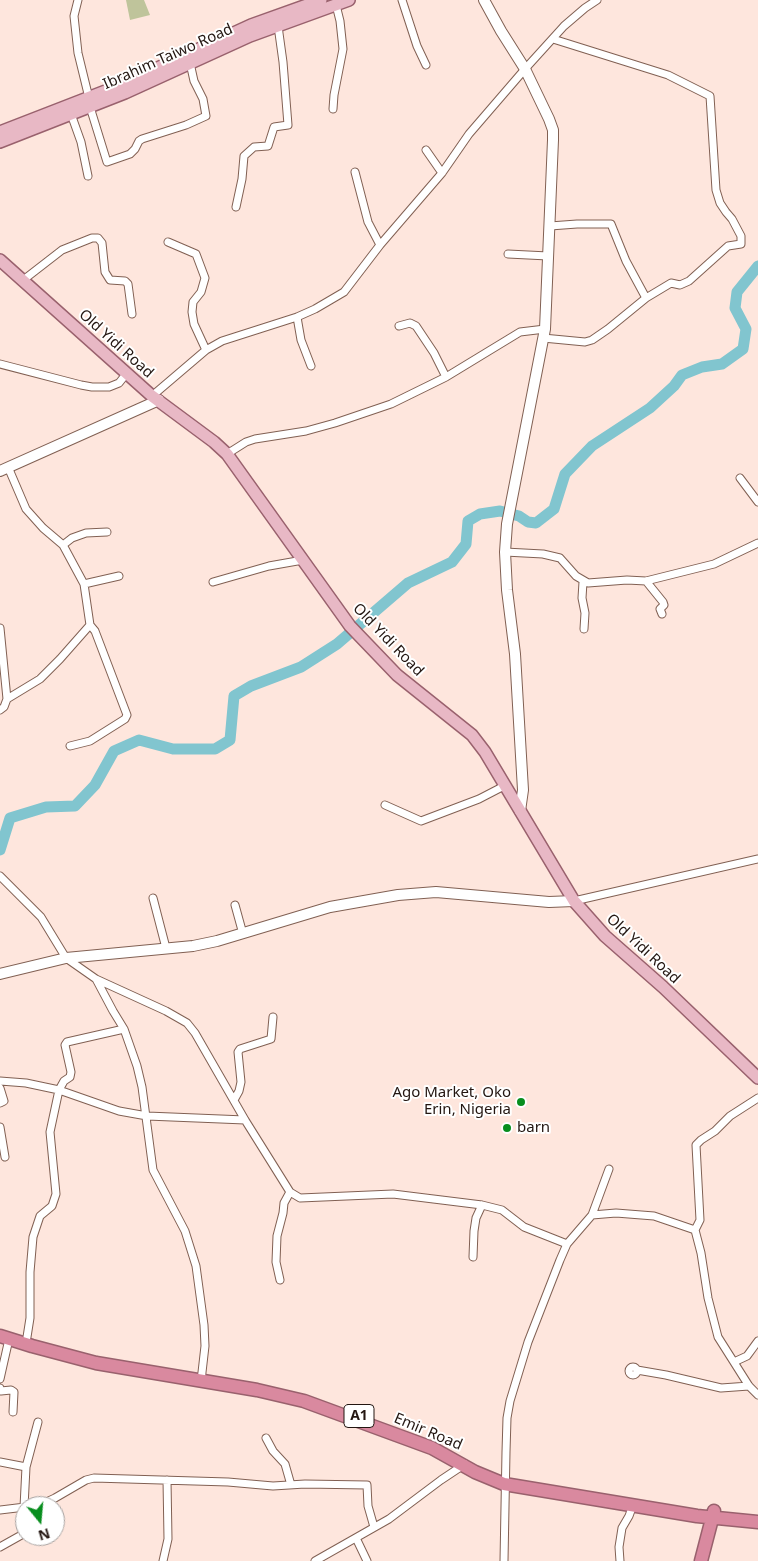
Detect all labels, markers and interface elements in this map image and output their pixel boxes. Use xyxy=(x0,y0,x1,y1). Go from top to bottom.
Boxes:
street label: Ibrahim Taiwo Road xyxy=(100,20,236,94)
street label: Old Yidi Road xyxy=(75,306,157,382)
street label: Old Yidi Road xyxy=(349,600,427,680)
street label: Old Yidi Road xyxy=(602,910,684,988)
place label: Ago Market, Oko Erin, Nigeria xyxy=(392,1084,511,1119)
marker: Ago Market, Oko Erin, Nigeria xyxy=(515,1096,527,1108)
place label: barn xyxy=(517,1119,550,1137)
marker: barn xyxy=(501,1122,513,1134)
road number: A1 xyxy=(344,1404,374,1428)
street label: Emir Road xyxy=(391,1410,465,1454)
north arrow xyxy=(15,1496,65,1546)
text: N xyxy=(36,1524,52,1546)

